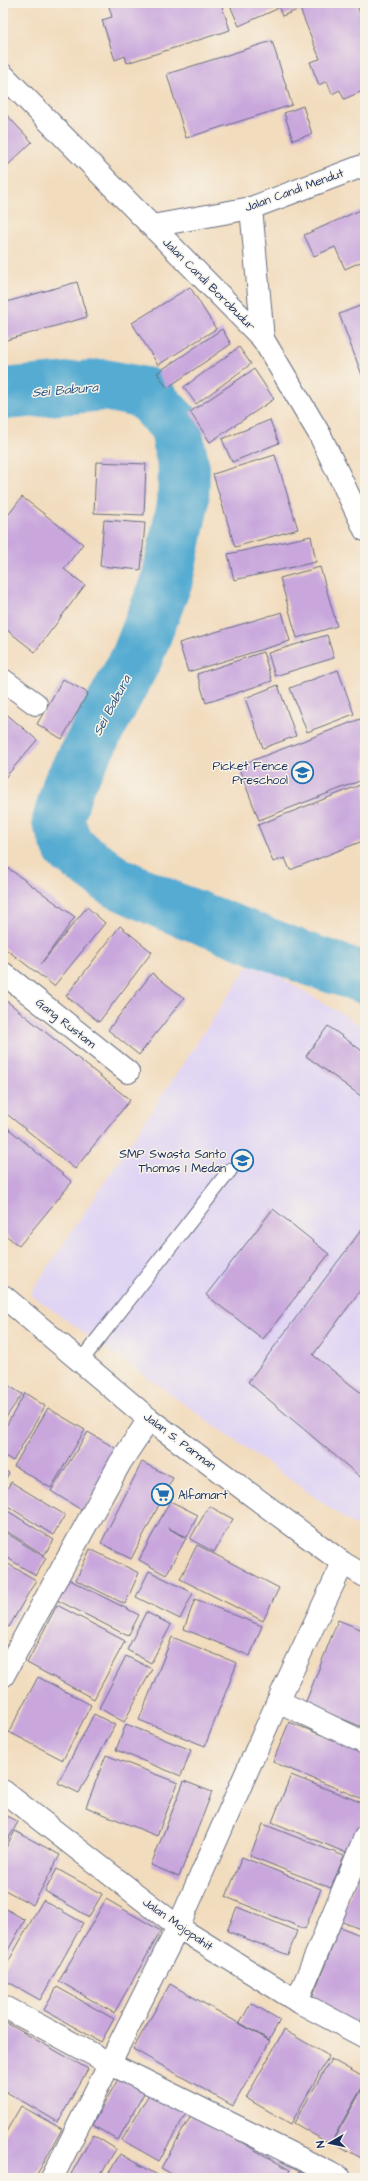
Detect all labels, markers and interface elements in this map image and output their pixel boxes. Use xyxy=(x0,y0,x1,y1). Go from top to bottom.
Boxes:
street label: Jalan Candi Mendut xyxy=(242,165,346,216)
street label: Jalan Candi Borobudur xyxy=(158,234,259,335)
water label: Sei Babura xyxy=(31,378,100,402)
water label: Sei Babura xyxy=(88,671,136,739)
place label: Picket Fence Preschool xyxy=(213,758,289,789)
school or university icon: Picket Fence Preschool xyxy=(290,760,316,786)
street label: Gang Rustam xyxy=(31,994,100,1054)
place label: SMP Swasta Santo Thomas 1 Medan xyxy=(119,1146,226,1177)
school or university icon: SMP Swasta Santo Thomas 1 Medan xyxy=(229,1148,255,1174)
street label: Jalan S. Parman xyxy=(140,1408,220,1474)
supermarket icon: Alfamart xyxy=(149,1482,175,1508)
place label: Alfamart xyxy=(178,1487,228,1504)
street label: Jalan Mojopahit xyxy=(139,1894,216,1955)
north arrow xyxy=(310,2123,350,2163)
text: N xyxy=(313,2140,329,2149)

